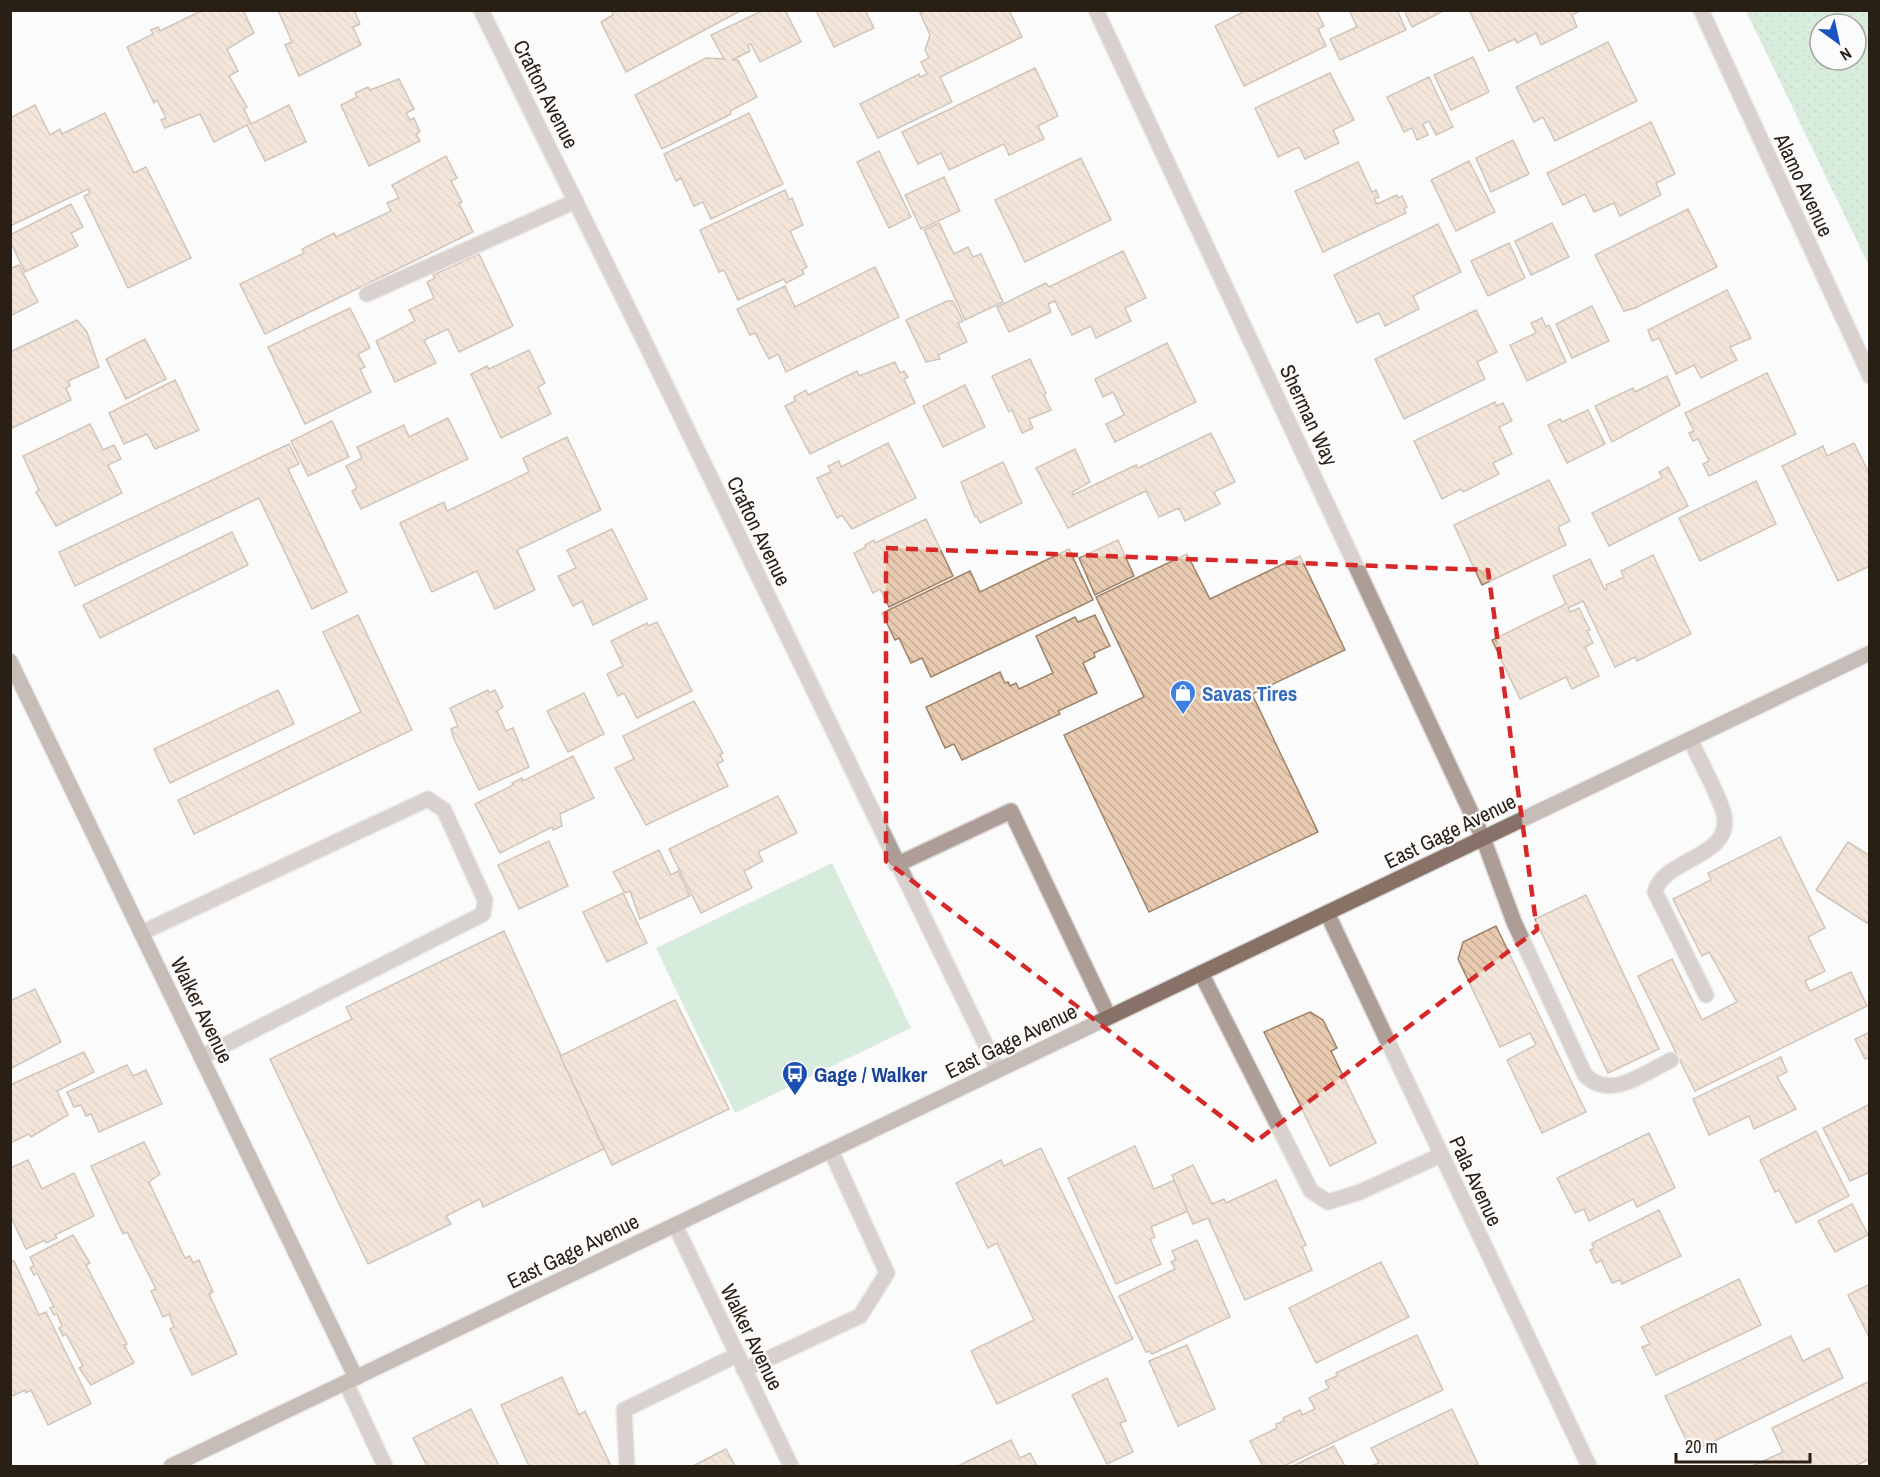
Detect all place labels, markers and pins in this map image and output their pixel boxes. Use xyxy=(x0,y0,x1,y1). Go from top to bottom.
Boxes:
shop icon: Savas Tires xyxy=(1168,678,1198,716)
place label: Savas Tires xyxy=(1202,679,1297,708)
bus stop icon: Gage / Walker xyxy=(780,1059,810,1097)
place label: Gage / Walker xyxy=(814,1060,928,1089)

